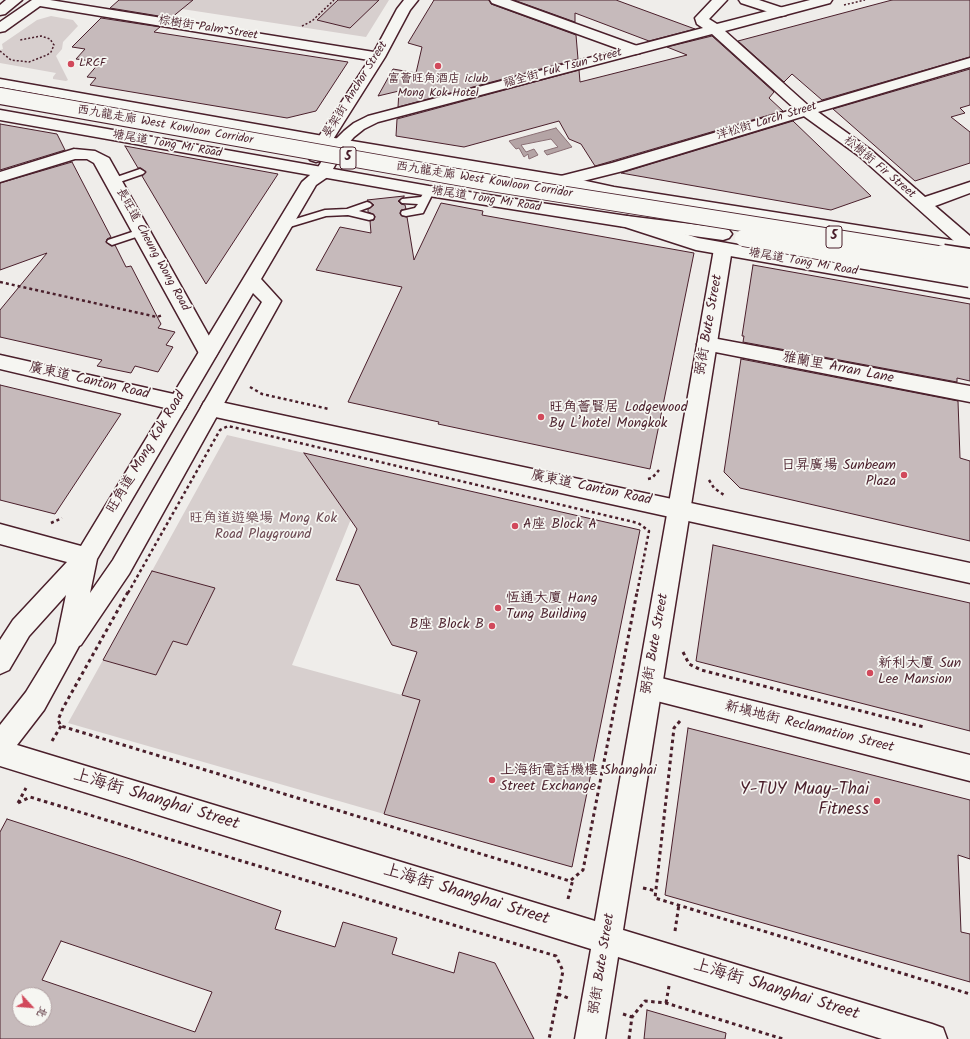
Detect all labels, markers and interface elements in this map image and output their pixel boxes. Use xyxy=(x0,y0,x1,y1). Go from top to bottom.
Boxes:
street label: 棕樹街 Palm Street xyxy=(157,14,259,44)
street label: 晏架街 Anchor Street xyxy=(321,39,391,141)
street label: 福全街 Fuk Tsun Street xyxy=(502,46,624,92)
place label: LRCF xyxy=(79,57,106,71)
marker: LRCF xyxy=(66,59,76,69)
marker: 富薈旺角酒店 iclub Mong Kok Hotel xyxy=(433,61,443,71)
place label: 富薈旺角酒店 iclub Mong Kok Hotel xyxy=(388,73,488,101)
street label: 洋松街 Larch Street xyxy=(715,100,819,144)
street label: 西九龍走廊 West Kowloon Corridor xyxy=(76,103,254,149)
street label: 塘尾道 Tong Mi Road xyxy=(111,128,223,162)
street label: 松樹街 Fir Street xyxy=(840,134,918,202)
road number: 5 xyxy=(340,147,356,169)
street label: 西九龍走廊 West Kowloon Corridor xyxy=(395,160,573,202)
street label: 塘尾道 Tong Mi Road xyxy=(430,184,542,216)
street label: 長旺道 Cheung Wong Road xyxy=(112,186,192,314)
road number: 5 xyxy=(826,226,842,248)
street label: 塘尾道 Tong Mi Road xyxy=(747,246,859,280)
street label: 弼街 Bute Street xyxy=(693,273,727,377)
street label: 雅蘭里 Arran Lane xyxy=(781,350,895,388)
street label: 廣東道 Canton Road xyxy=(27,360,151,404)
street label: 旺角道 Mong Kok Road xyxy=(104,389,190,517)
place label: 旺角薈賢居 Lodgewood By L’hotel Mongkok xyxy=(549,401,688,434)
marker: 旺角薈賢居 Lodgewood By L’hotel Mongkok xyxy=(536,412,546,422)
place label: 日昇廣場 Sunbeam Plaza xyxy=(781,459,896,492)
street label: 廣東道 Canton Road xyxy=(529,468,653,510)
marker: 日昇廣場 Sunbeam Plaza xyxy=(899,470,909,480)
park label: 旺角道遊樂場 Mong Kok Road Playground xyxy=(189,512,337,544)
place label: A座 Block A xyxy=(523,518,597,534)
marker: A座 Block A xyxy=(510,521,520,531)
place label: 恆通大廈 Hang Tung Building xyxy=(506,592,598,624)
street label: 弼街 Bute Street xyxy=(639,592,673,696)
marker: 恆通大廈 Hang Tung Building xyxy=(493,603,503,613)
place label: B座 Block B xyxy=(409,618,484,634)
marker: B座 Block B xyxy=(487,621,497,631)
place label: 新利大廈 Sun Lee Mansion xyxy=(878,657,961,690)
marker: 新利大廈 Sun Lee Mansion xyxy=(865,668,875,678)
street label: 新填地街 Reclamation Street xyxy=(723,699,895,757)
place label: 上海街電話機樓 Shanghai Street Exchange xyxy=(500,764,657,796)
street label: 上海街 Shanghai Street xyxy=(71,766,241,836)
marker: 上海街電話機樓 Shanghai Street Exchange xyxy=(487,775,497,785)
place label: Y-TUY Muay-Thai Fitness xyxy=(740,781,869,821)
marker: Y-TUY Muay-Thai Fitness xyxy=(872,796,882,806)
street label: 上海街 Shanghai Street xyxy=(381,861,551,931)
street label: 弼街 Bute Street xyxy=(587,912,619,1016)
street label: 上海街 Shanghai Street xyxy=(691,956,861,1026)
north arrow xyxy=(12,987,52,1027)
text: 北 xyxy=(31,1003,52,1021)

